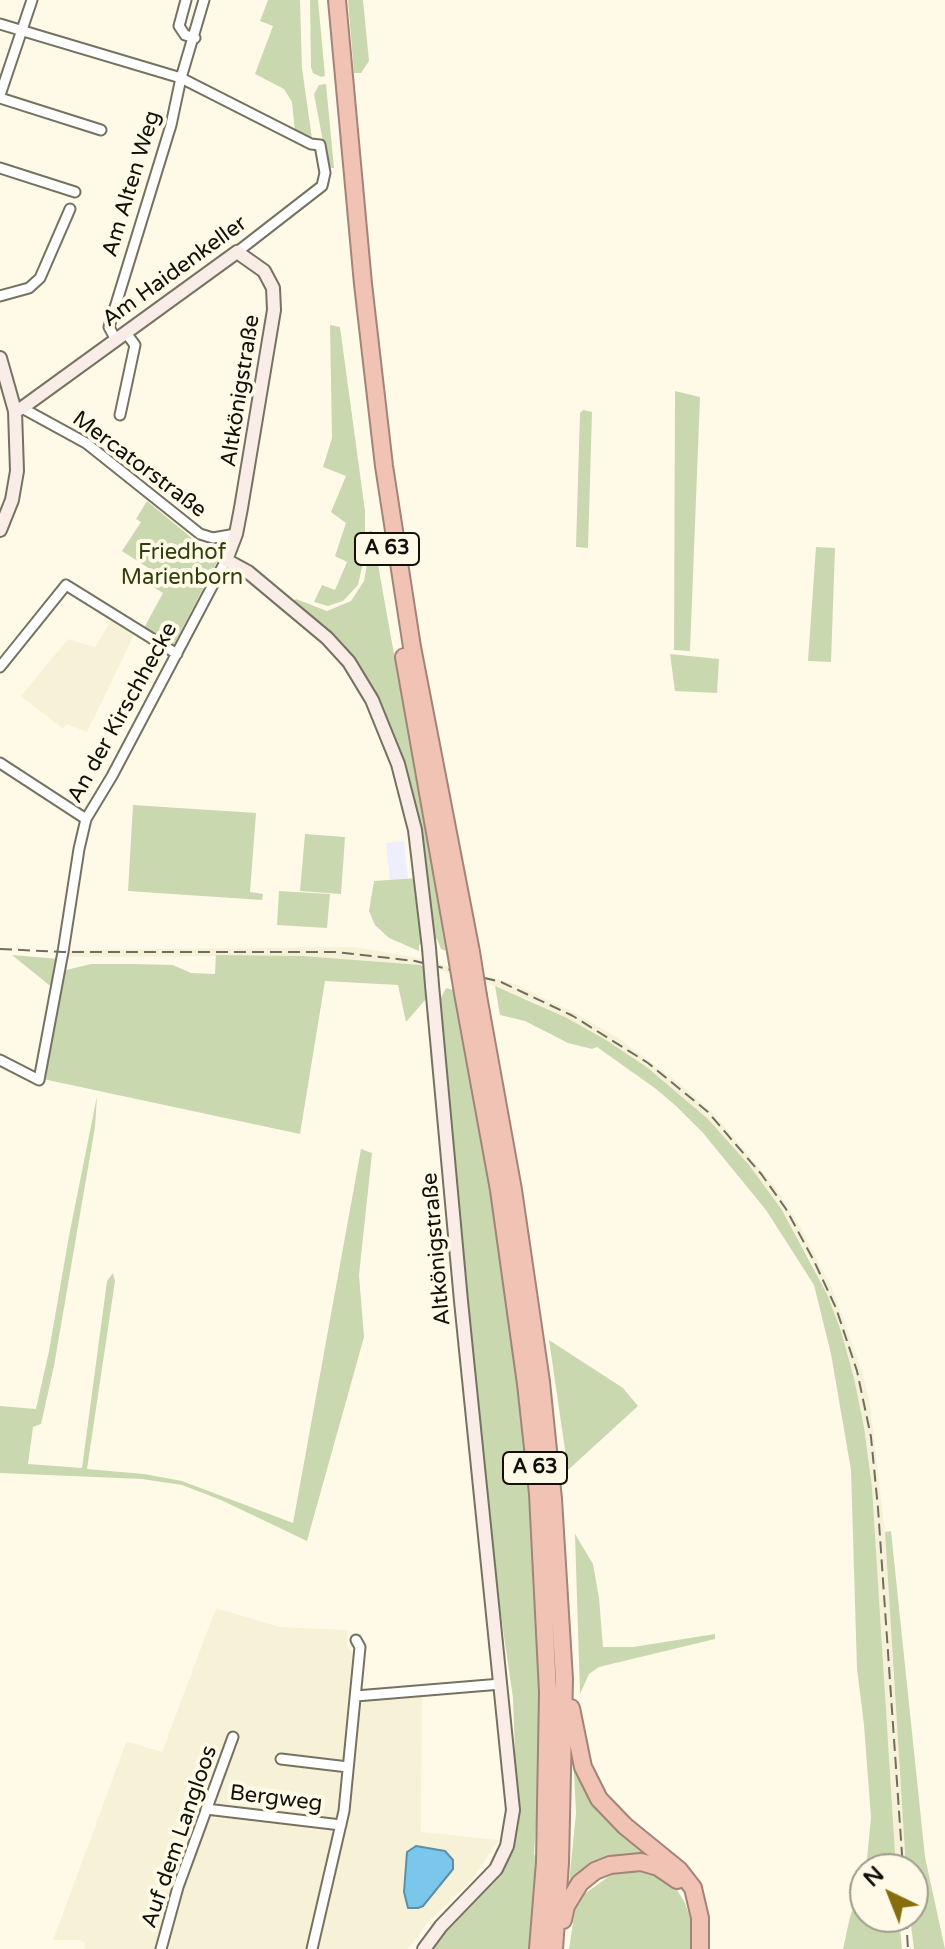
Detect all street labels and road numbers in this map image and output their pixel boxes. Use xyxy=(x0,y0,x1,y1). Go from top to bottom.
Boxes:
street label: Am Alten Weg xyxy=(97,108,167,260)
street label: Am Haidenkeller xyxy=(97,211,253,333)
street label: Altkönigstraße xyxy=(216,313,266,469)
street label: Mercatorstraße xyxy=(67,406,211,524)
road number: A 63 xyxy=(355,533,419,565)
street label: An der Kirschhecke xyxy=(62,618,184,808)
street label: Altkönigstraße xyxy=(417,1171,457,1327)
road number: A 63 xyxy=(503,1452,567,1484)
street label: Auf dem Langloos xyxy=(136,1742,224,1932)
street label: Bergweg xyxy=(228,1780,324,1818)

